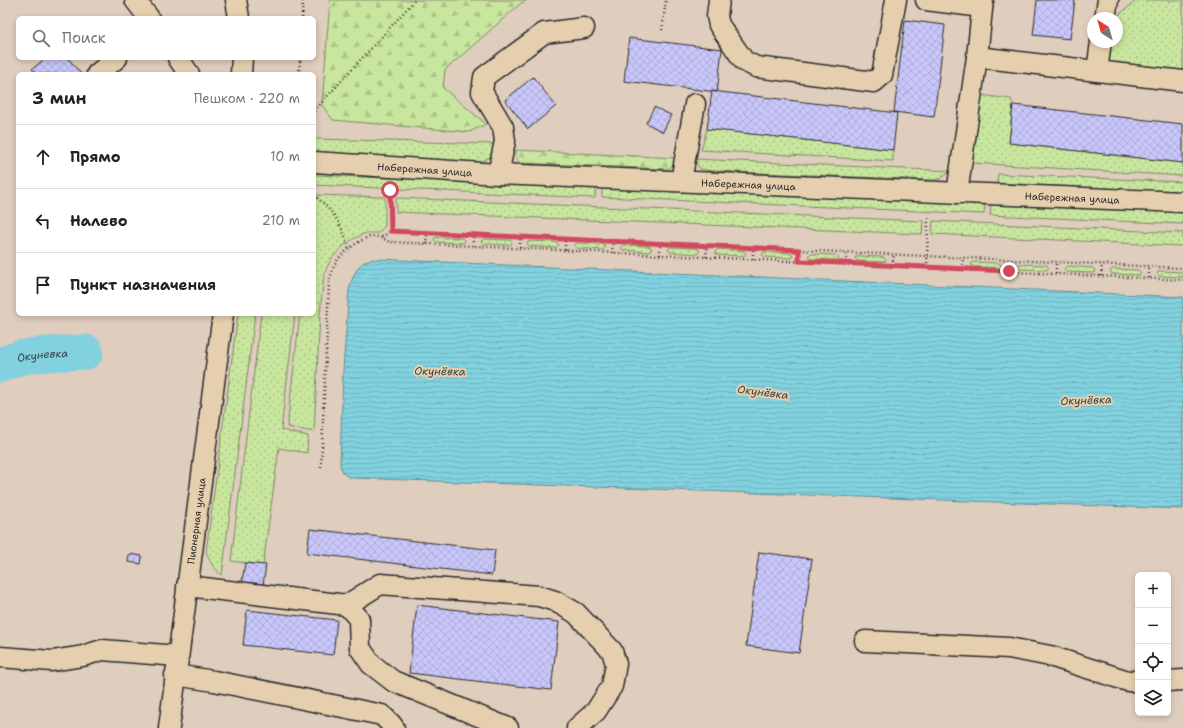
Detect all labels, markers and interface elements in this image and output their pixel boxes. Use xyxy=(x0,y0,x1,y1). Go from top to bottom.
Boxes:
north arrow xyxy=(1087,12,1123,48)
search box xyxy=(16,16,316,60)
icon: search xyxy=(30,27,52,49)
text: Поиск xyxy=(62,28,106,48)
text: 3 мин xyxy=(32,87,87,109)
text: Пешком · 220 m xyxy=(194,90,300,107)
icon: ahead xyxy=(32,146,54,168)
text: Прямо xyxy=(70,147,120,167)
text: 10 m xyxy=(270,148,300,165)
street label: Набережная улица xyxy=(377,160,473,179)
street label: Набережная улица xyxy=(701,176,797,193)
route start xyxy=(381,181,399,199)
street label: Набережная улица xyxy=(1024,190,1121,206)
icon: left xyxy=(32,210,54,232)
text: Налево xyxy=(70,211,128,231)
text: 210 m xyxy=(262,212,300,229)
route end xyxy=(1000,262,1018,280)
icon: arrive xyxy=(32,274,54,296)
text: Пункт назначения xyxy=(70,275,216,295)
water label: Окуневка xyxy=(15,346,69,366)
water label: Окунёвка xyxy=(414,364,466,379)
water label: Окунёвка xyxy=(737,382,790,403)
water label: Окунёвка xyxy=(1060,392,1112,409)
street label: Пионерная улица xyxy=(184,476,209,565)
map controls xyxy=(1135,572,1171,716)
button: + xyxy=(1135,572,1171,608)
button: − xyxy=(1135,608,1171,644)
button: locate xyxy=(1135,644,1171,680)
button: layers xyxy=(1135,680,1171,716)

